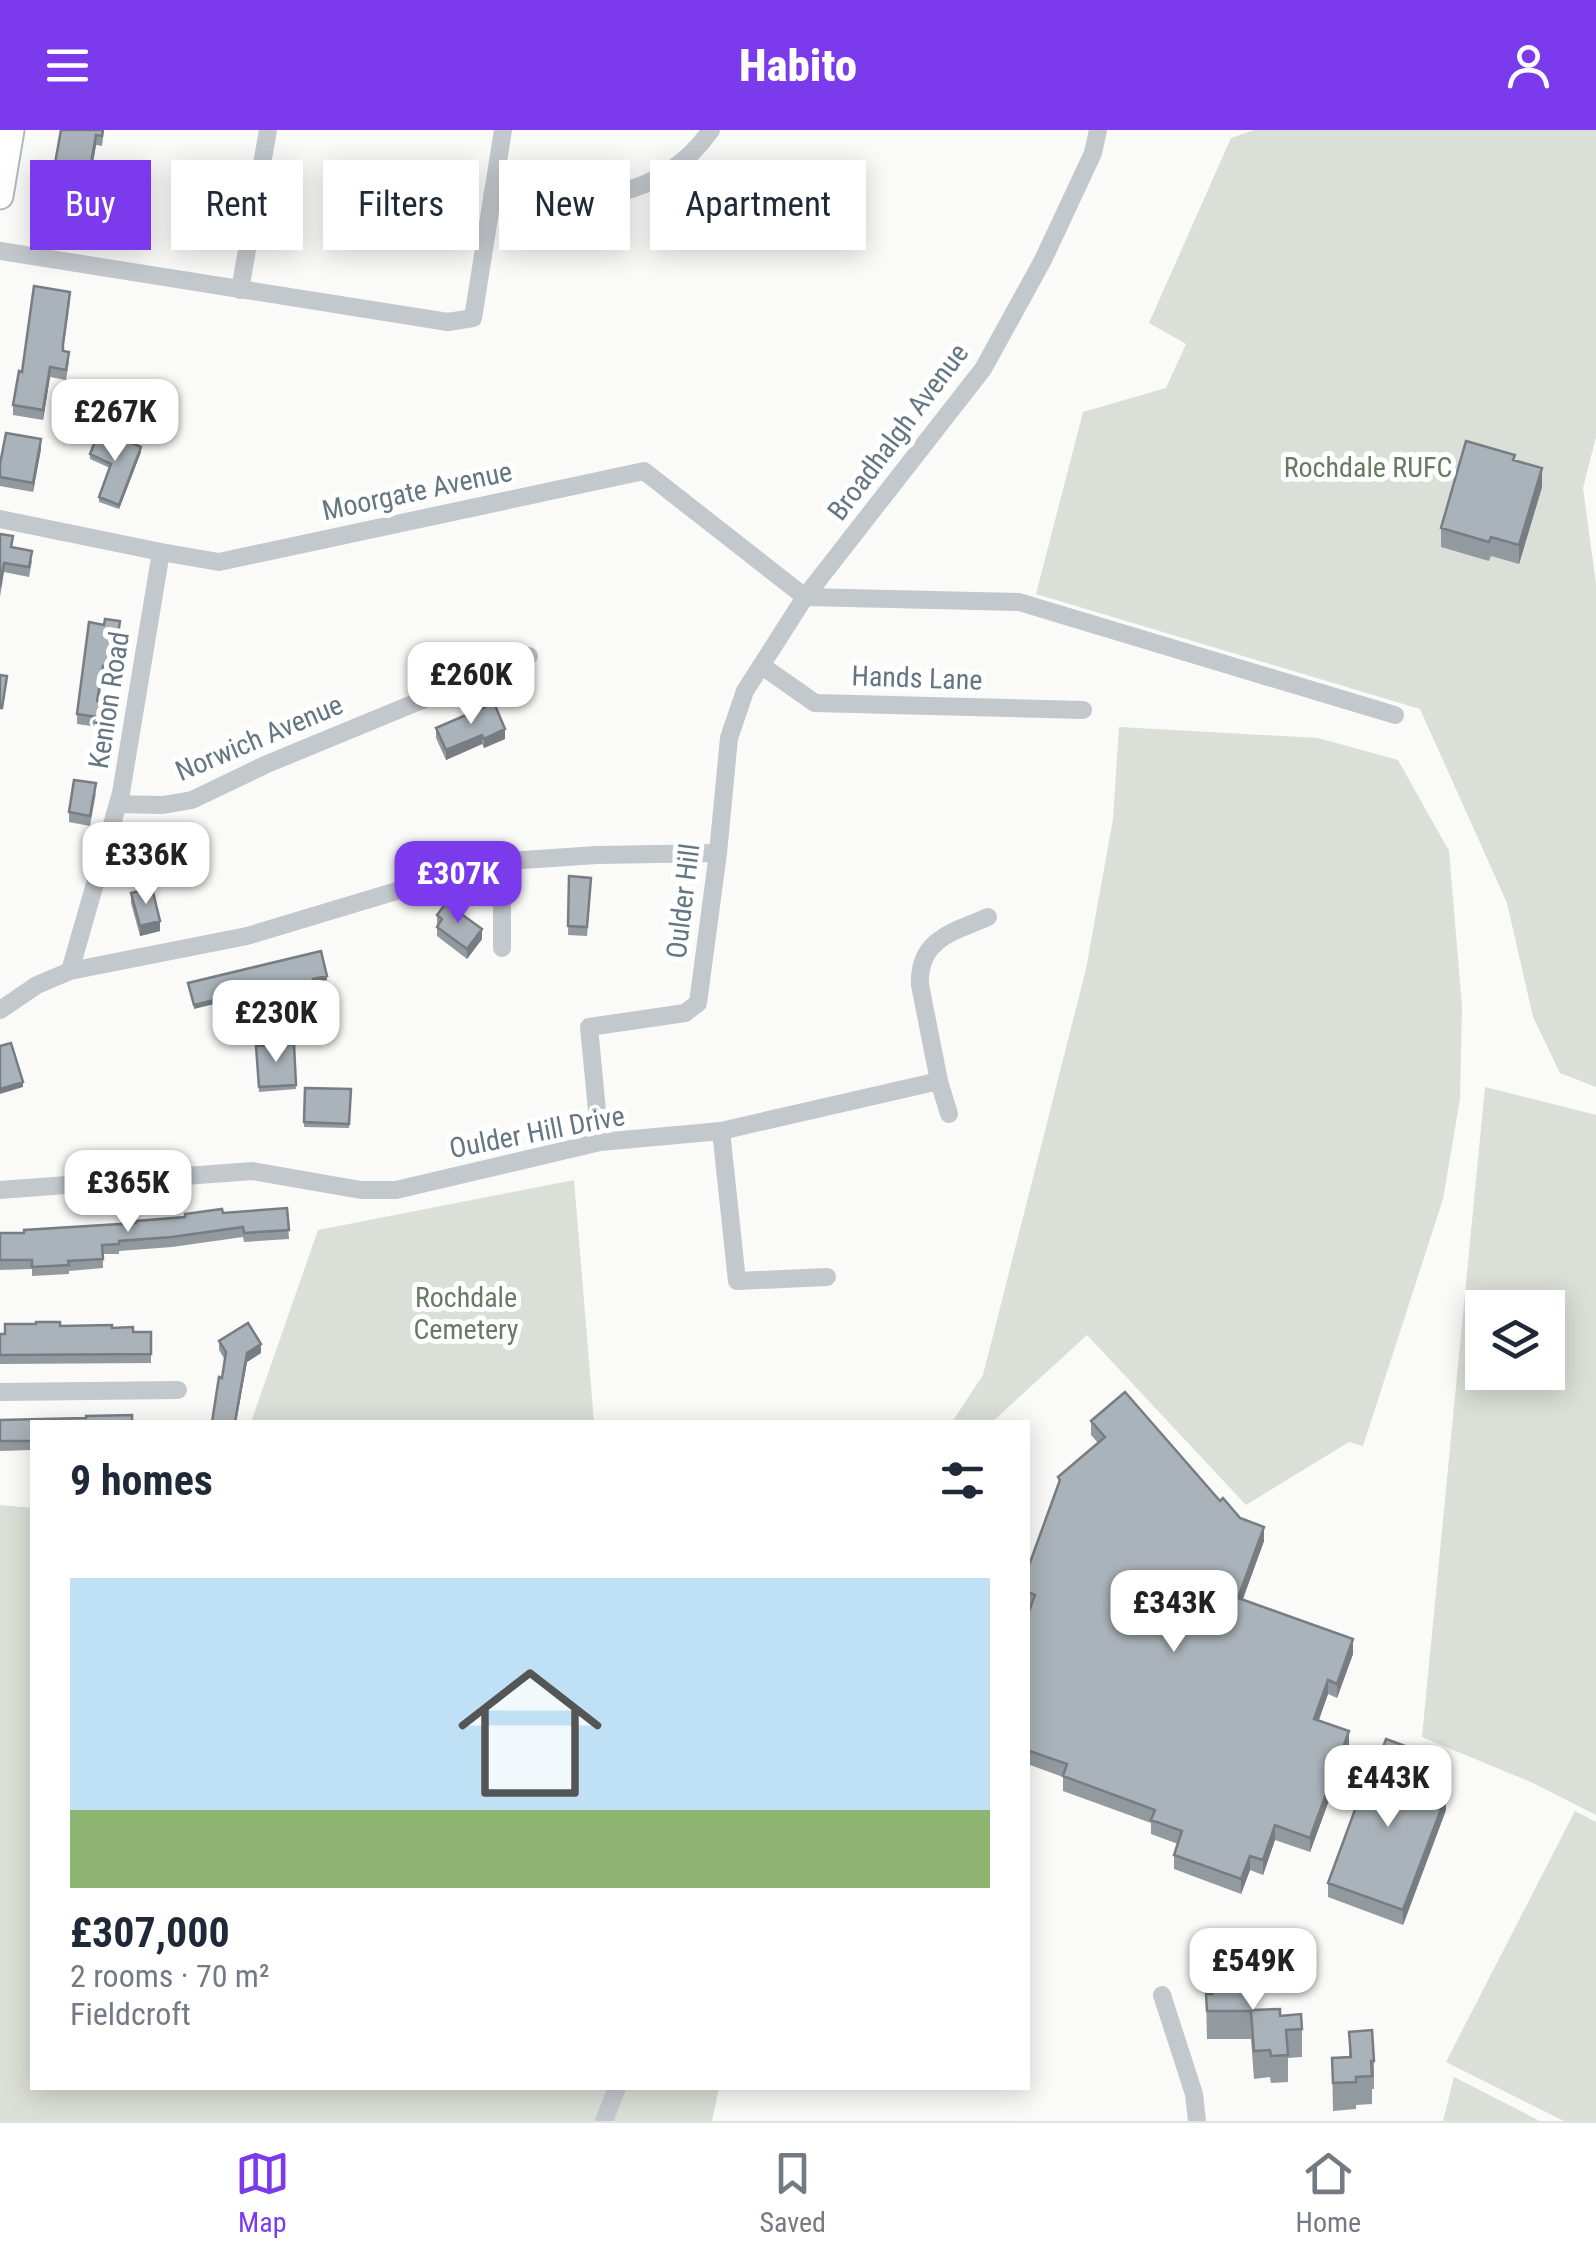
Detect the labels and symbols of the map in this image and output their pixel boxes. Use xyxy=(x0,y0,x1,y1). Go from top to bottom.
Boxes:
street label: Broadhalgh Avenue xyxy=(821,337,975,527)
pin: £267K xyxy=(45,379,185,464)
park label: Rochdale RUFC xyxy=(1284,451,1452,484)
street label: Moorgate Avenue xyxy=(319,455,515,527)
street label: Kenion Road xyxy=(82,629,136,771)
pin: £260K xyxy=(401,642,541,727)
street label: Hands Lane xyxy=(851,659,983,697)
street label: Norwich Avenue xyxy=(170,688,348,788)
pin: £336K xyxy=(76,822,216,907)
pin: £307K xyxy=(388,841,528,926)
street label: Oulder Hill xyxy=(660,842,706,960)
pin: £230K xyxy=(206,980,346,1065)
street label: Oulder Hill Drive xyxy=(447,1099,627,1165)
pin: £365K xyxy=(58,1150,198,1235)
park label: Rochdale Cemetery xyxy=(413,1281,519,1346)
pin: £343K xyxy=(1104,1570,1244,1655)
pin: £443K xyxy=(1318,1745,1458,1830)
pin: £549K xyxy=(1183,1928,1323,2013)

